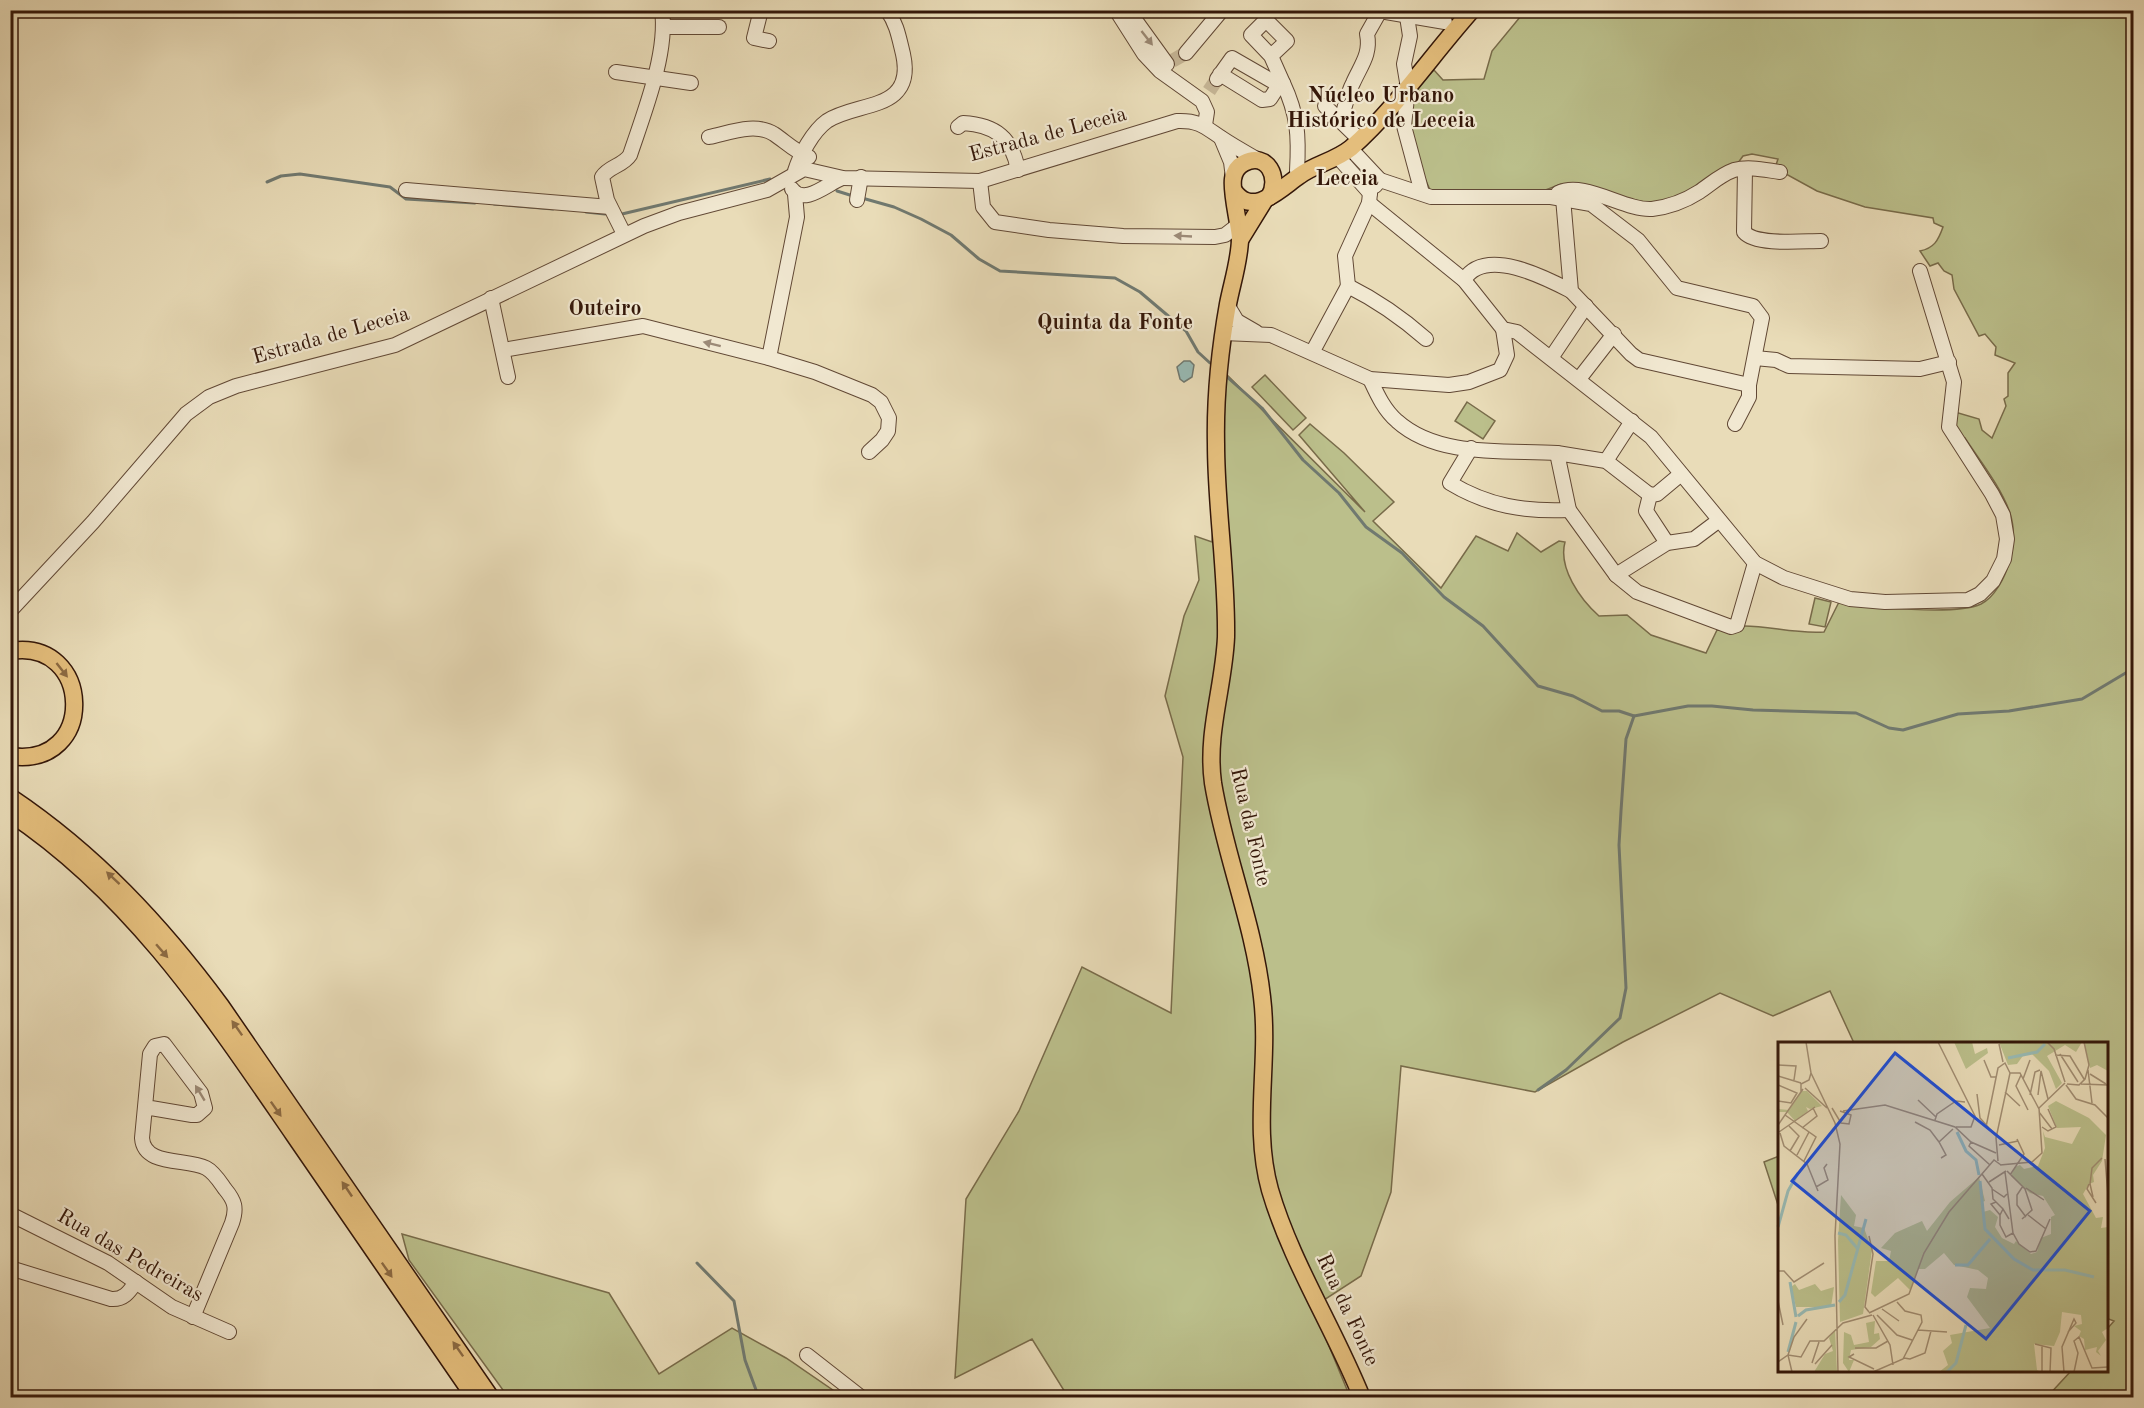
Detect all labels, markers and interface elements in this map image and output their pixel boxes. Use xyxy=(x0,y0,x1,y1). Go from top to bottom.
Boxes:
one-way arrow xyxy=(1141,30,1153,45)
district label: Núcleo Urbano Histórico de Leceia xyxy=(1287,85,1475,132)
street label: Estrada de Leceia xyxy=(967,104,1129,166)
district label: Leceia xyxy=(1315,168,1379,190)
one-way arrow xyxy=(1174,231,1193,240)
district label: Outeiro xyxy=(568,298,642,320)
street label: Estrada de Leceia xyxy=(250,304,412,368)
district label: Quinta da Fonte xyxy=(1037,312,1193,334)
one-way arrow xyxy=(703,339,721,348)
one-way arrow xyxy=(55,662,68,678)
street label: Rua da Fonte xyxy=(1226,766,1274,888)
one-way arrow xyxy=(105,871,120,885)
one-way arrow xyxy=(155,943,168,958)
one-way arrow xyxy=(232,1020,243,1036)
inset map xyxy=(1778,1042,2108,1372)
one-way arrow xyxy=(194,1085,205,1101)
one-way arrow xyxy=(270,1101,281,1117)
one-way arrow xyxy=(341,1181,353,1197)
street label: Rua das Pedreiras xyxy=(53,1206,207,1306)
street label: Rua da Fonte xyxy=(1312,1251,1382,1369)
one-way arrow xyxy=(381,1261,393,1277)
one-way arrow xyxy=(452,1342,464,1358)

